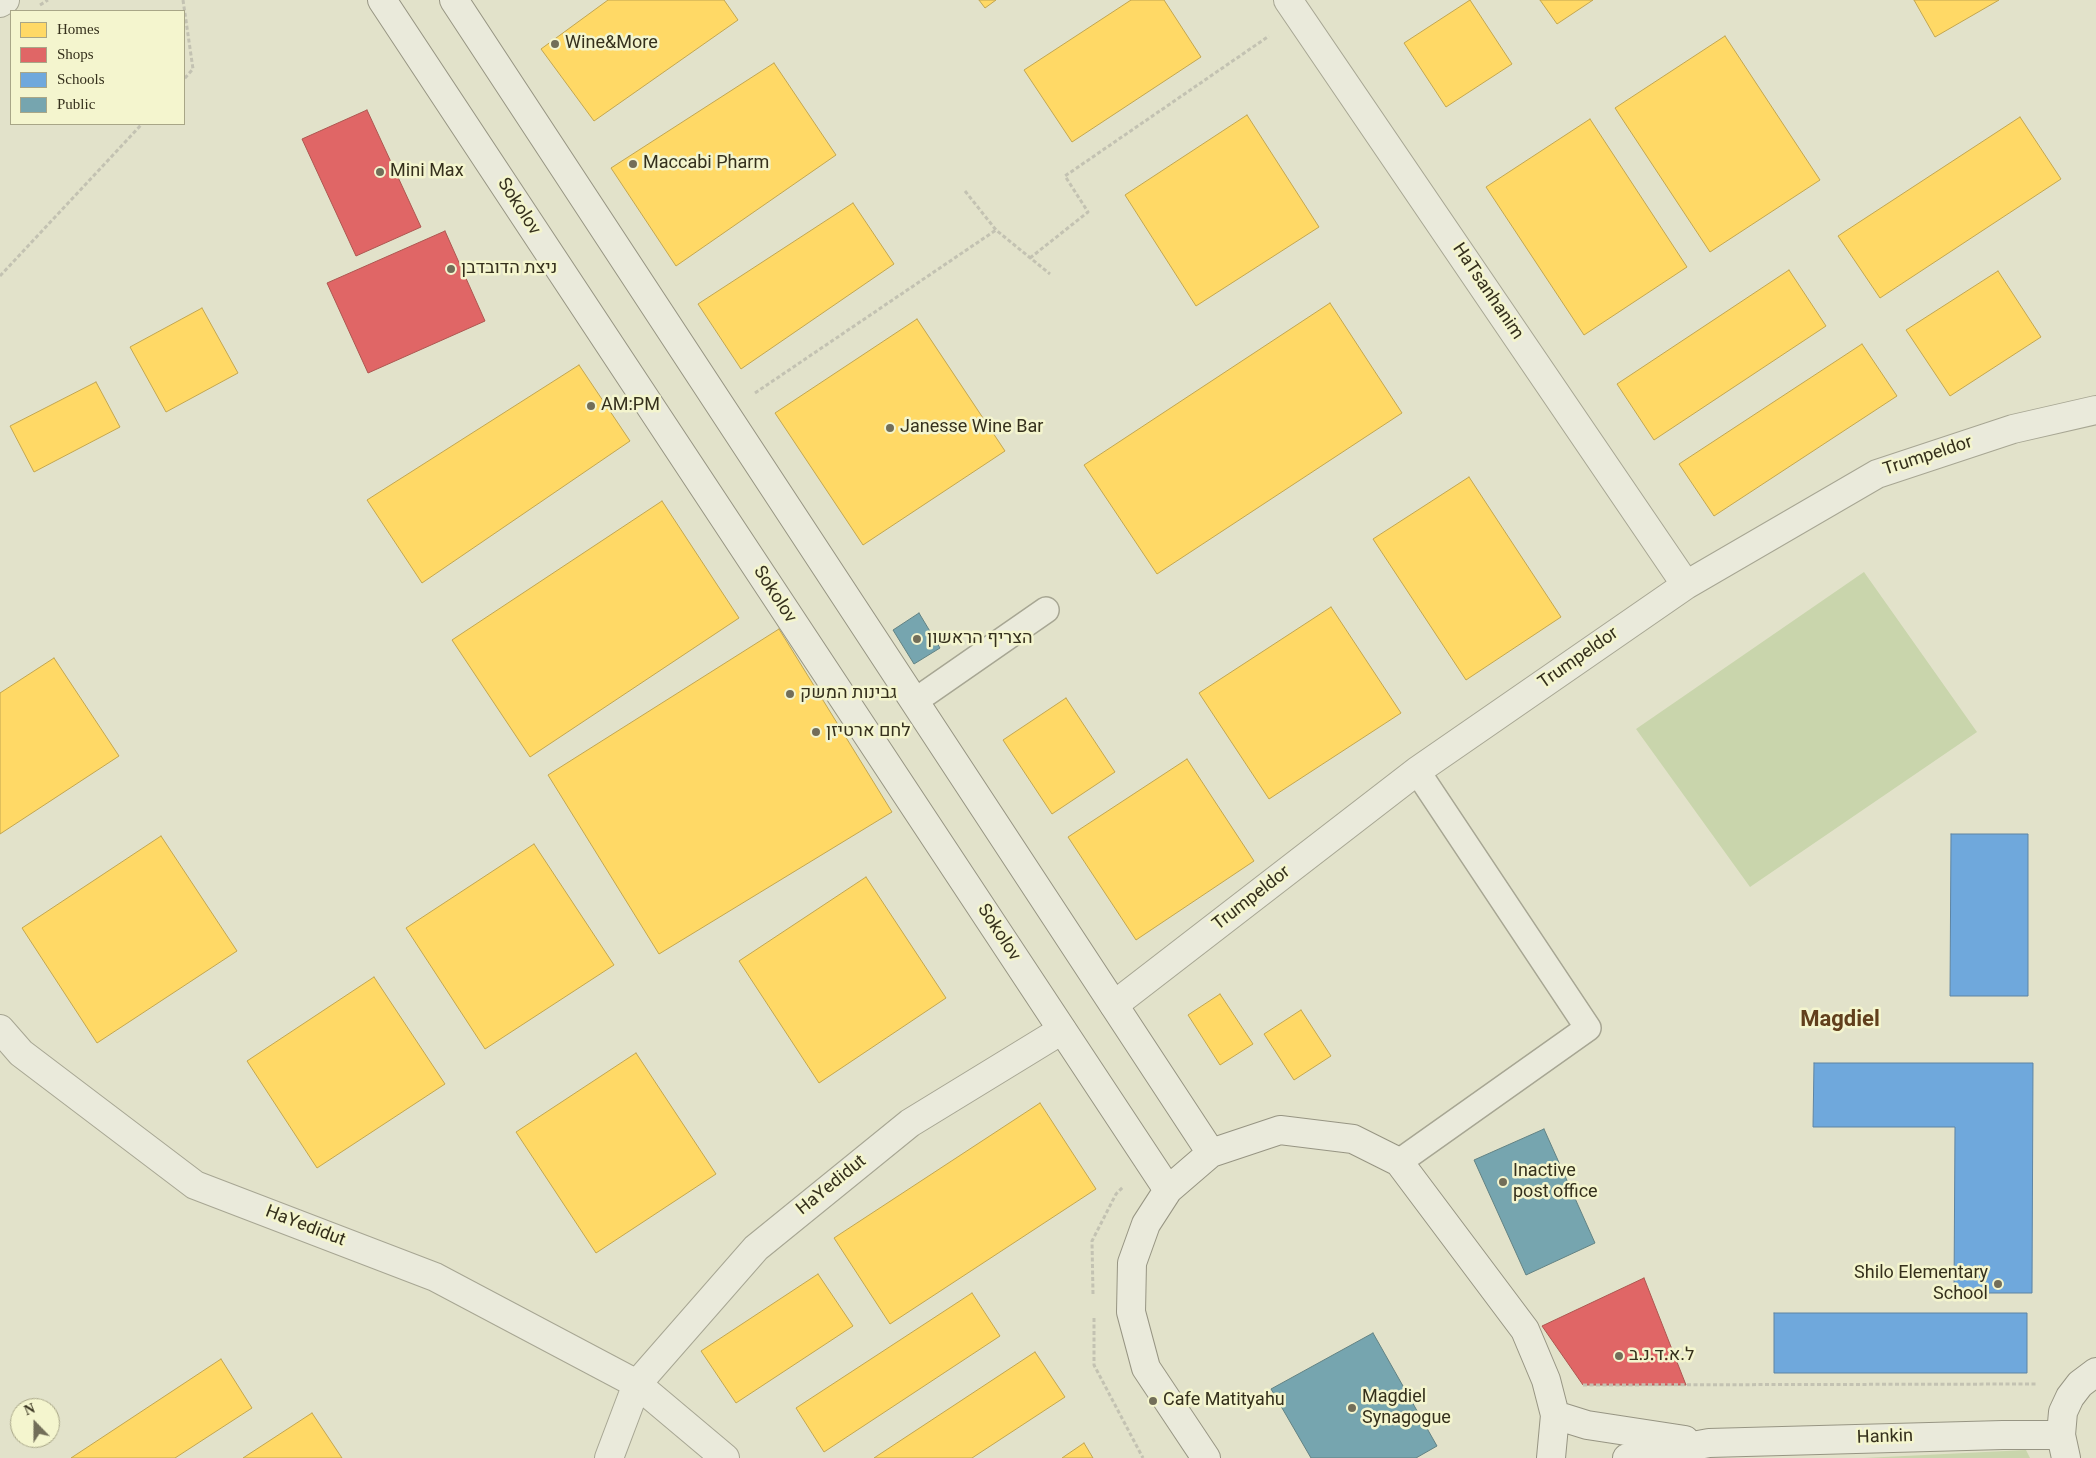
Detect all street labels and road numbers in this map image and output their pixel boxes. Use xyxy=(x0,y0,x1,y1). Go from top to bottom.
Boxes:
street label: Sokolov xyxy=(492,174,544,240)
street label: HaTsanhanim xyxy=(1447,240,1527,344)
street label: Trumpeldor xyxy=(1881,432,1975,482)
street label: Sokolov xyxy=(748,562,800,628)
street label: Trumpeldor xyxy=(1535,624,1623,694)
street label: Trumpeldor xyxy=(1209,862,1295,936)
street label: Sokolov xyxy=(972,900,1024,966)
street label: HaYedidut xyxy=(793,1151,871,1221)
street label: HaYedidut xyxy=(262,1202,348,1252)
street label: Hankin xyxy=(1857,1426,1913,1450)

